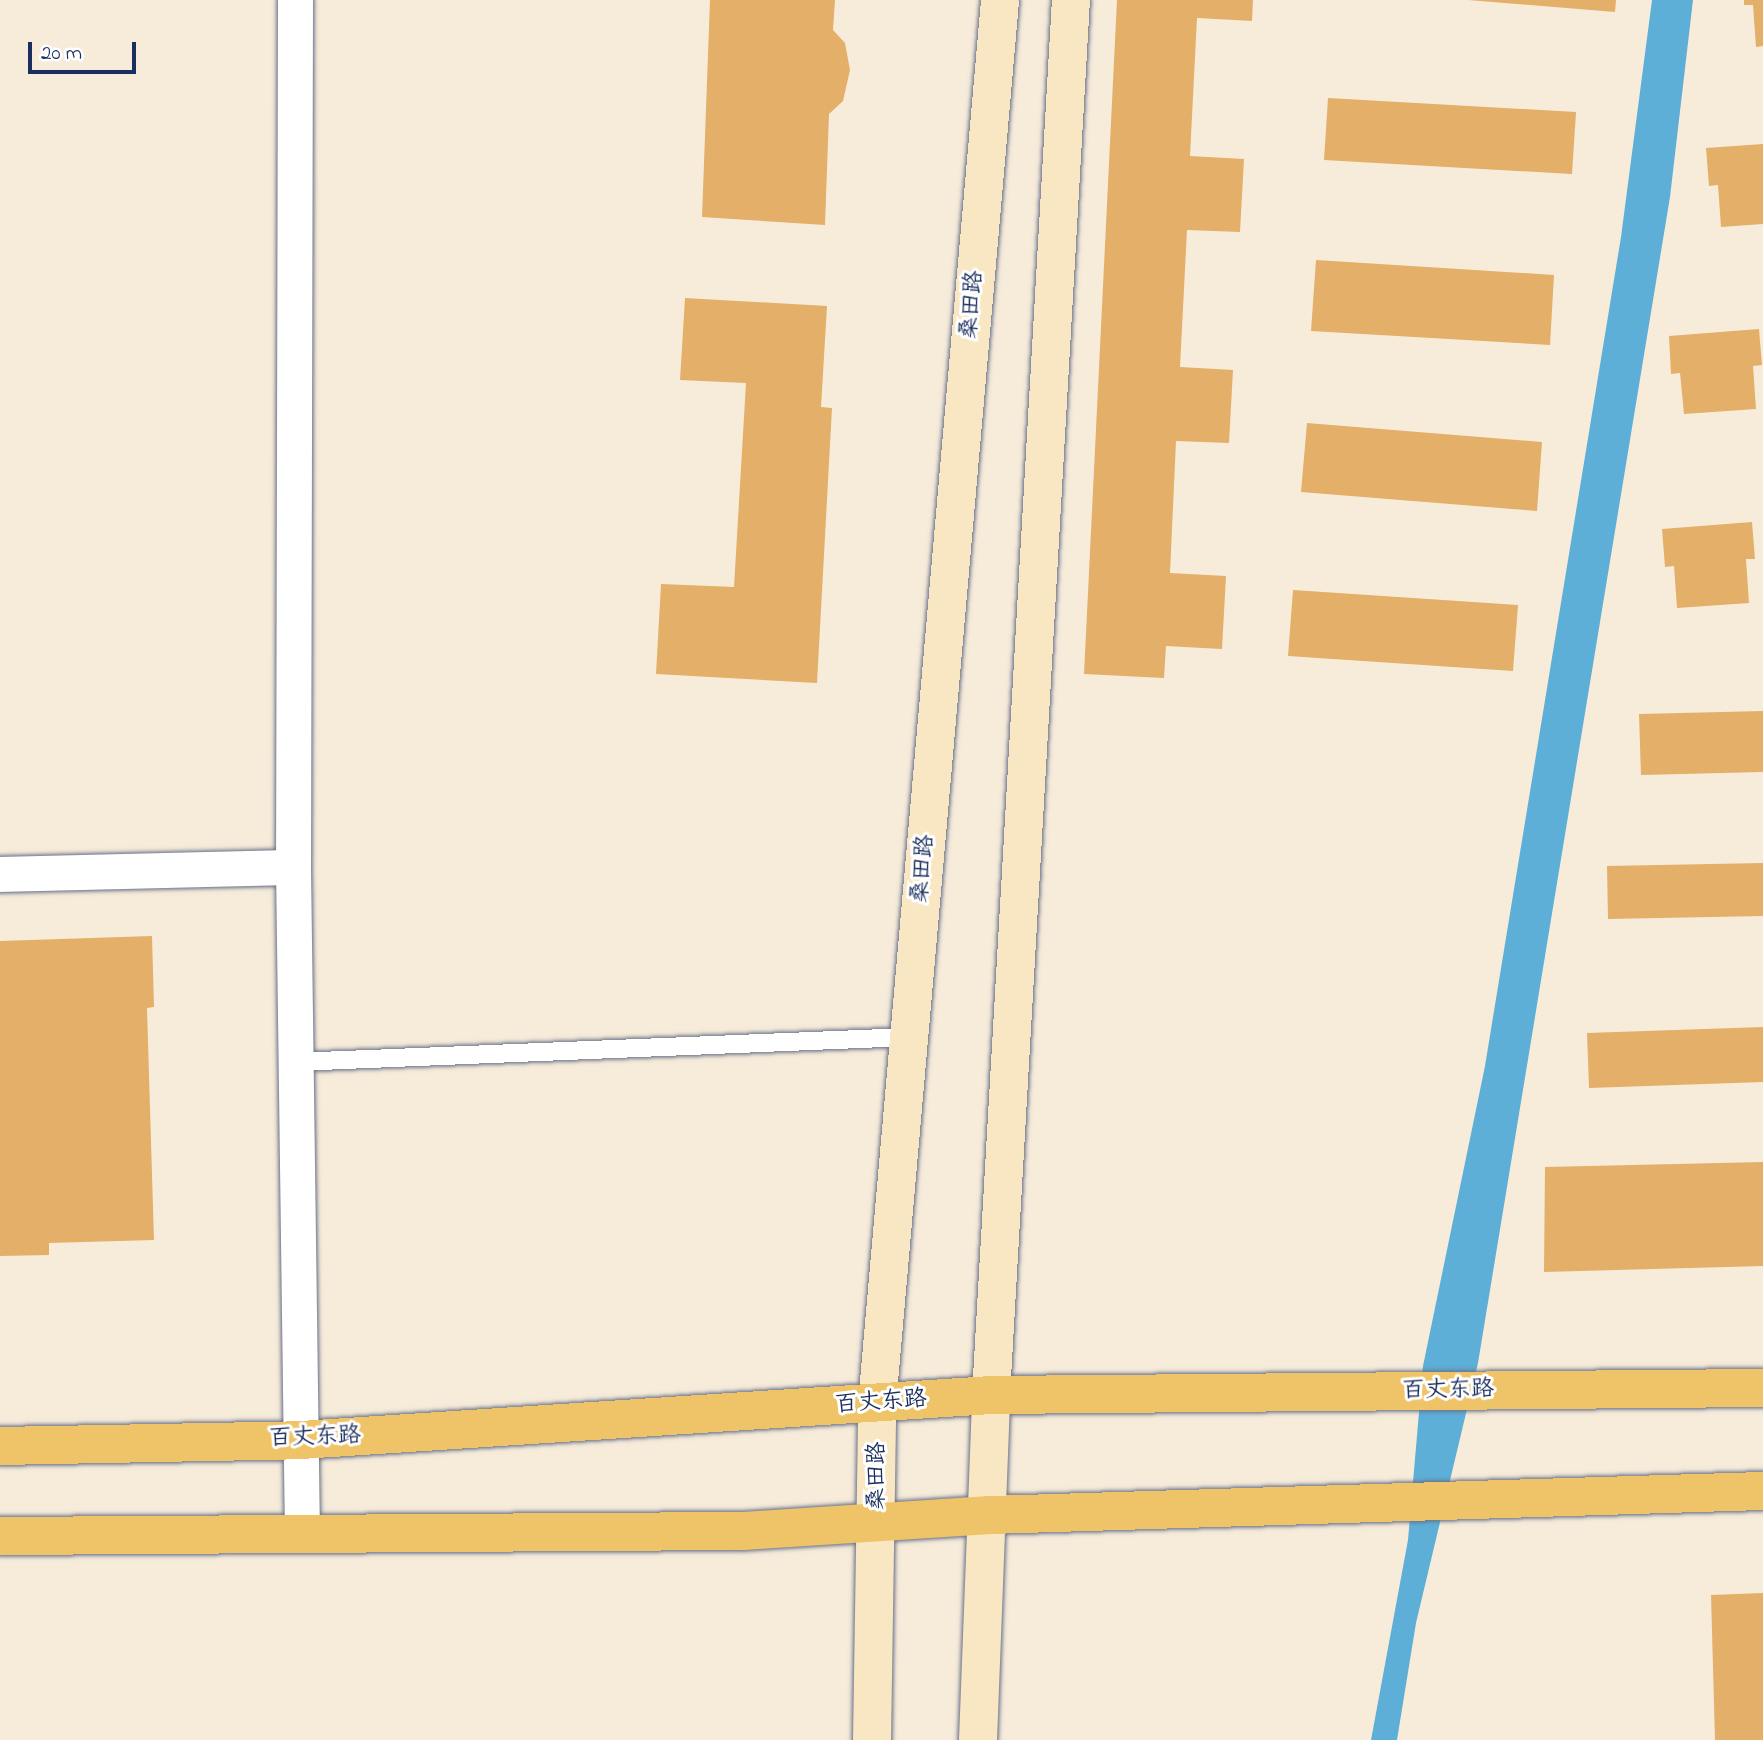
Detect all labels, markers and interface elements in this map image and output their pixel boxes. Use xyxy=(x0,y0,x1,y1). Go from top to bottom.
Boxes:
scale bar xyxy=(32,28,140,72)
text: 20 m xyxy=(41,39,82,69)
street label: 桑田路 xyxy=(956,269,990,341)
street label: 桑田路 xyxy=(907,833,941,905)
street label: 百丈东路 xyxy=(1402,1376,1494,1406)
street label: 百丈东路 xyxy=(834,1386,928,1420)
street label: 百丈东路 xyxy=(269,1423,361,1453)
street label: 桑田路 xyxy=(864,1442,892,1510)

